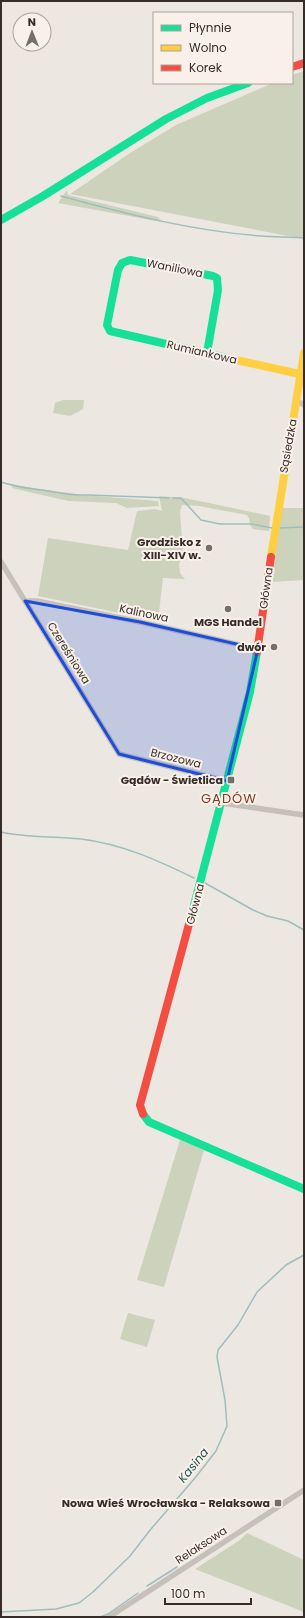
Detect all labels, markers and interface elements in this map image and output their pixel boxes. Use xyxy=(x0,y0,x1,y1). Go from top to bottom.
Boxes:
north arrow xyxy=(12,12,52,52)
legend xyxy=(153,12,293,84)
text: N xyxy=(28,14,36,30)
text: Płynnie xyxy=(189,19,231,36)
text: Wolno xyxy=(189,39,227,56)
text: Korek xyxy=(189,59,223,76)
street label: Waniliowa xyxy=(146,255,204,281)
street label: Rumiankowa xyxy=(165,336,239,368)
street label: Sąsiedzka xyxy=(275,418,301,474)
place label: Grodzisko z XIII-XIV w. xyxy=(137,534,202,563)
marker: Grodzisko z XIII-XIV w. xyxy=(204,543,214,553)
street label: Główna xyxy=(255,566,277,610)
street label: Kalinowa xyxy=(118,600,170,626)
marker: MGS Handel xyxy=(223,604,233,614)
place label: MGS Handel xyxy=(194,614,262,630)
street label: Czereśniowa xyxy=(44,619,94,687)
place label: dwór xyxy=(237,639,266,655)
marker: dwór xyxy=(269,642,279,652)
street label: Brzozowa xyxy=(149,744,203,772)
place label: Gądów - Świetlica xyxy=(121,772,223,788)
marker: Gądów - Świetlica xyxy=(226,775,236,785)
district label: GĄDÓW xyxy=(201,789,257,808)
street label: Główna xyxy=(182,882,208,926)
water label: Kasina xyxy=(174,1444,212,1486)
place label: Nowa Wieś Wrocławska - Relaksowa xyxy=(62,1495,270,1511)
marker: Nowa Wieś Wrocławska - Relaksowa xyxy=(273,1498,283,1508)
street label: Relaksowa xyxy=(172,1522,230,1568)
scale bar xyxy=(165,1580,251,1606)
text: 100 m xyxy=(171,1585,205,1602)

